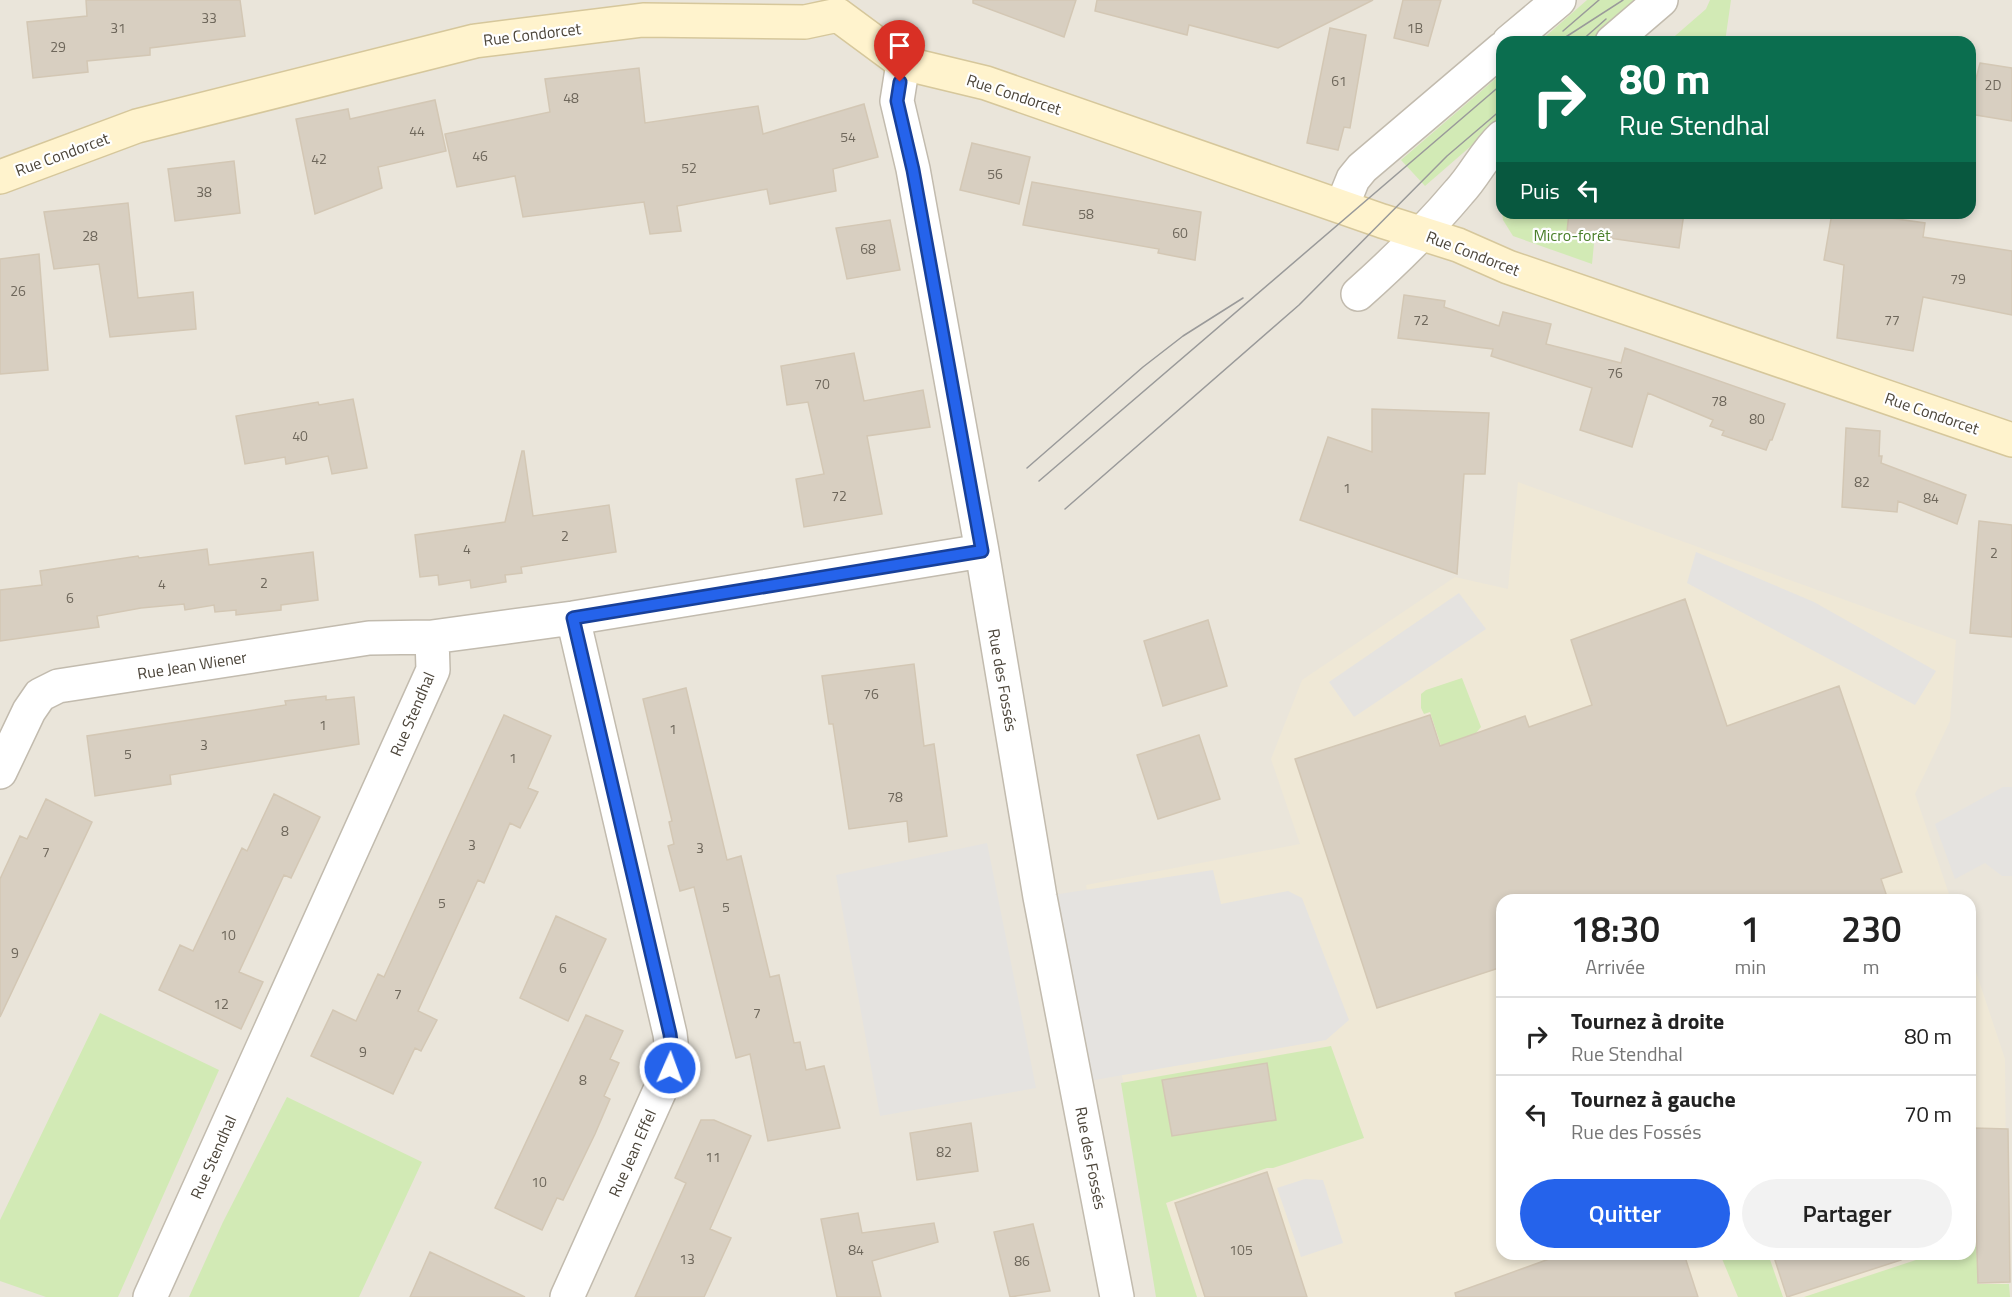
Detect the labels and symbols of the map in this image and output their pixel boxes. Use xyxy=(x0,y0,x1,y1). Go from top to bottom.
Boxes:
house number: 33 xyxy=(201,7,217,28)
street label: Rue Condorcet xyxy=(482,16,583,52)
house number: 31 xyxy=(110,17,126,38)
house number: 1B xyxy=(1407,17,1423,38)
pin xyxy=(874,20,925,82)
house number: 29 xyxy=(50,36,66,57)
street label: Rue Condorcet xyxy=(964,67,1065,121)
house number: 61 xyxy=(1331,70,1347,91)
house number: 2D xyxy=(1985,74,2001,95)
house number: 48 xyxy=(563,87,579,108)
house number: 44 xyxy=(409,120,425,141)
street label: Rue Condorcet xyxy=(12,126,113,182)
house number: 54 xyxy=(840,126,856,147)
house number: 46 xyxy=(472,145,488,166)
house number: 42 xyxy=(311,148,327,169)
house number: 52 xyxy=(681,157,697,178)
house number: 56 xyxy=(987,163,1003,184)
house number: 38 xyxy=(196,181,212,202)
house number: 58 xyxy=(1078,203,1094,224)
house number: 60 xyxy=(1172,222,1188,243)
park label: Micro-forêt xyxy=(1533,223,1611,247)
street label: Rue Condorcet xyxy=(1423,224,1524,282)
house number: 28 xyxy=(82,225,98,246)
house number: 68 xyxy=(860,238,876,259)
house number: 79 xyxy=(1950,268,1966,289)
house number: 26 xyxy=(10,280,26,301)
house number: 72 xyxy=(1413,309,1429,330)
house number: 77 xyxy=(1884,309,1900,330)
house number: 76 xyxy=(1607,362,1623,383)
house number: 70 xyxy=(814,373,830,394)
street label: Rue Condorcet xyxy=(1882,386,1983,440)
house number: 78 xyxy=(1711,390,1727,411)
house number: 80 xyxy=(1749,408,1765,429)
house number: 40 xyxy=(292,425,308,446)
house number: 82 xyxy=(1854,471,1870,492)
house number: 1 xyxy=(1343,477,1351,498)
house number: 72 xyxy=(831,485,847,506)
house number: 84 xyxy=(1923,487,1939,508)
house number: 2 xyxy=(561,525,569,546)
house number: 4 xyxy=(463,538,471,559)
house number: 2 xyxy=(1990,542,1998,563)
house number: 2 xyxy=(260,572,268,593)
house number: 4 xyxy=(158,573,166,594)
house number: 6 xyxy=(66,587,74,608)
street label: Rue des Fossés xyxy=(982,627,1024,733)
street label: Rue Jean Wiener xyxy=(135,644,249,686)
street label: Rue Stendhal xyxy=(383,668,441,760)
house number: 76 xyxy=(863,683,879,704)
house number: 1 xyxy=(319,714,327,735)
house number: 1 xyxy=(669,718,677,739)
house number: 3 xyxy=(200,734,208,755)
house number: 5 xyxy=(124,743,132,764)
house number: 1 xyxy=(509,747,517,768)
house number: 78 xyxy=(887,786,903,807)
house number: 8 xyxy=(281,820,289,841)
house number: 3 xyxy=(468,834,476,855)
house number: 3 xyxy=(696,837,704,858)
house number: 7 xyxy=(42,841,50,862)
house number: 5 xyxy=(438,892,446,913)
house number: 5 xyxy=(722,896,730,917)
house number: 10 xyxy=(220,924,236,945)
house number: 9 xyxy=(11,942,19,963)
house number: 6 xyxy=(559,957,567,978)
house number: 7 xyxy=(394,983,402,1004)
house number: 12 xyxy=(213,993,229,1014)
house number: 7 xyxy=(753,1002,761,1023)
position arrow xyxy=(638,1036,702,1100)
house number: 9 xyxy=(359,1041,367,1062)
house number: 8 xyxy=(579,1069,587,1090)
street label: Rue des Fossés xyxy=(1069,1104,1113,1212)
street label: Rue Jean Effel xyxy=(602,1105,662,1201)
street label: Rue Stendhal xyxy=(184,1111,242,1203)
house number: 82 xyxy=(936,1141,952,1162)
house number: 11 xyxy=(705,1146,721,1167)
house number: 10 xyxy=(531,1171,547,1192)
house number: 84 xyxy=(848,1239,864,1260)
house number: 105 xyxy=(1229,1239,1253,1260)
house number: 13 xyxy=(679,1248,695,1269)
house number: 86 xyxy=(1014,1250,1030,1271)

